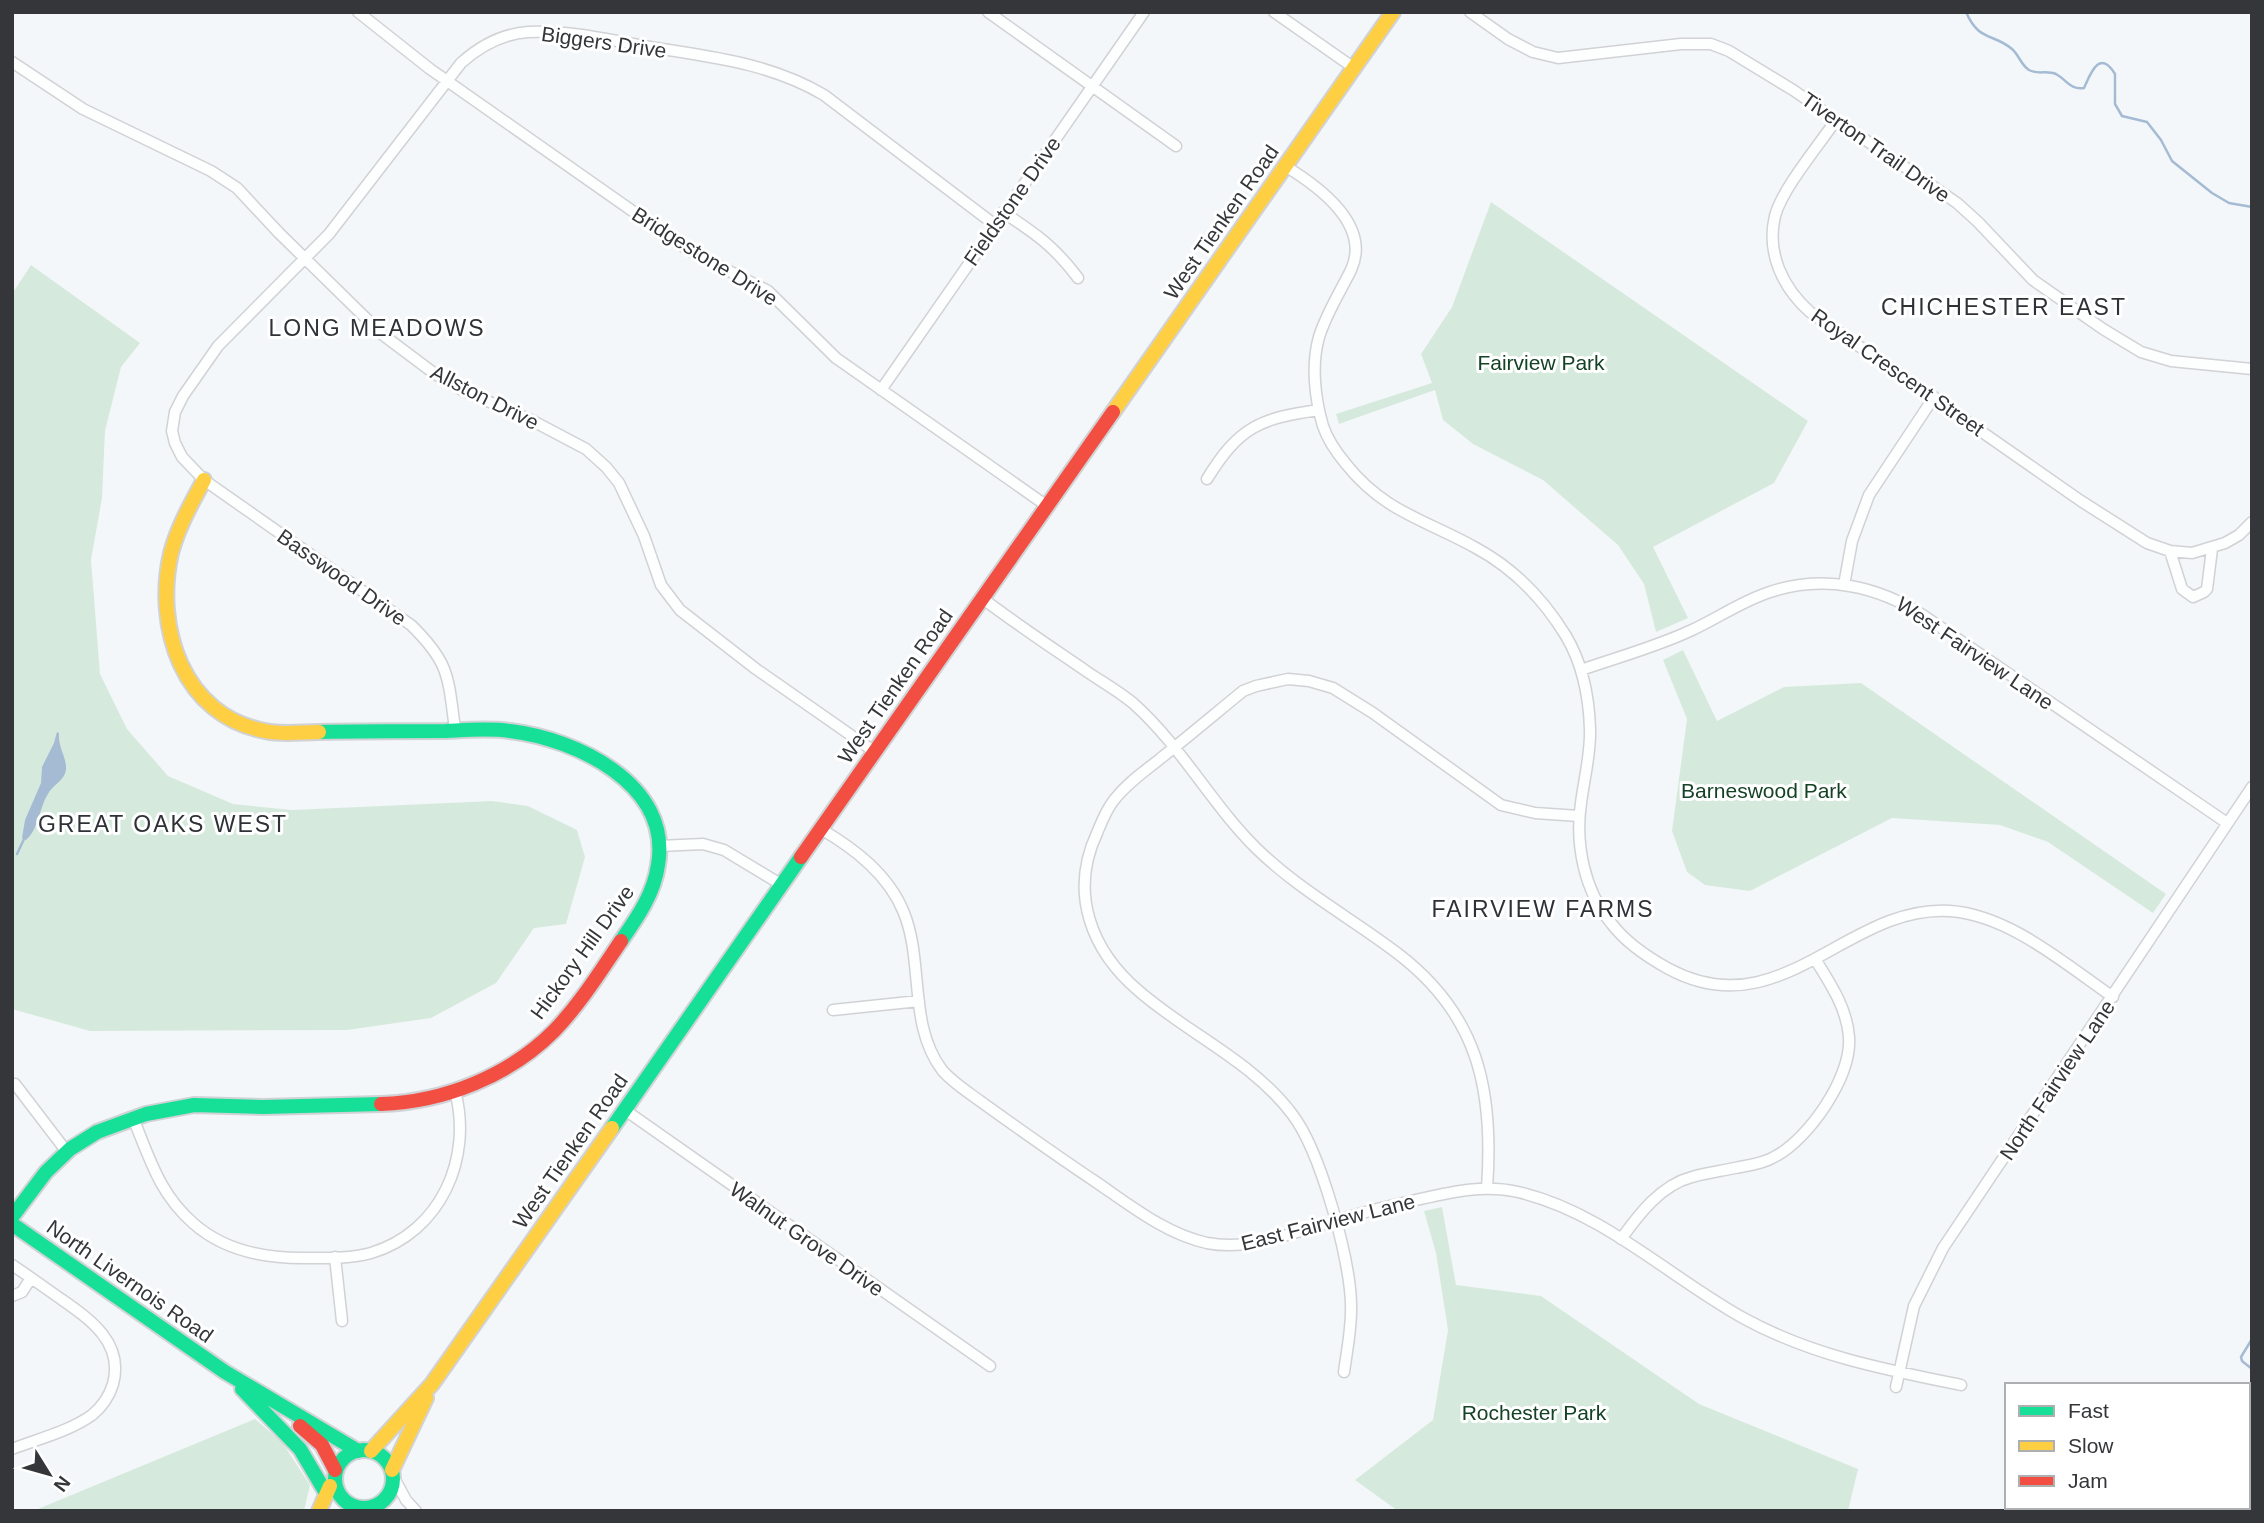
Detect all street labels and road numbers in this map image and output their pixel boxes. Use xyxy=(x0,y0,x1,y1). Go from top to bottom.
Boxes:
street label: Biggers Drive xyxy=(540,22,668,62)
street label: Tiverton Trail Drive xyxy=(1798,87,1954,207)
street label: Fieldstone Drive xyxy=(959,132,1065,270)
street label: West Tienken Road xyxy=(1159,140,1283,304)
street label: Bridgestone Drive xyxy=(628,202,782,310)
street label: Royal Crescent Street xyxy=(1807,304,1989,440)
street label: Allston Drive xyxy=(427,360,543,434)
street label: Basswood Drive xyxy=(273,524,411,630)
street label: West Fairview Lane xyxy=(1892,592,2058,714)
street label: West Tienken Road xyxy=(833,604,957,768)
street label: Hickory Hill Drive xyxy=(526,881,638,1023)
street label: North Fairview Lane xyxy=(1995,996,2119,1164)
street label: West Tienken Road xyxy=(508,1069,632,1233)
street label: Walnut Grove Drive xyxy=(726,1177,888,1301)
street label: East Fairview Lane xyxy=(1239,1189,1417,1255)
street label: North Livernois Road xyxy=(43,1215,217,1347)

